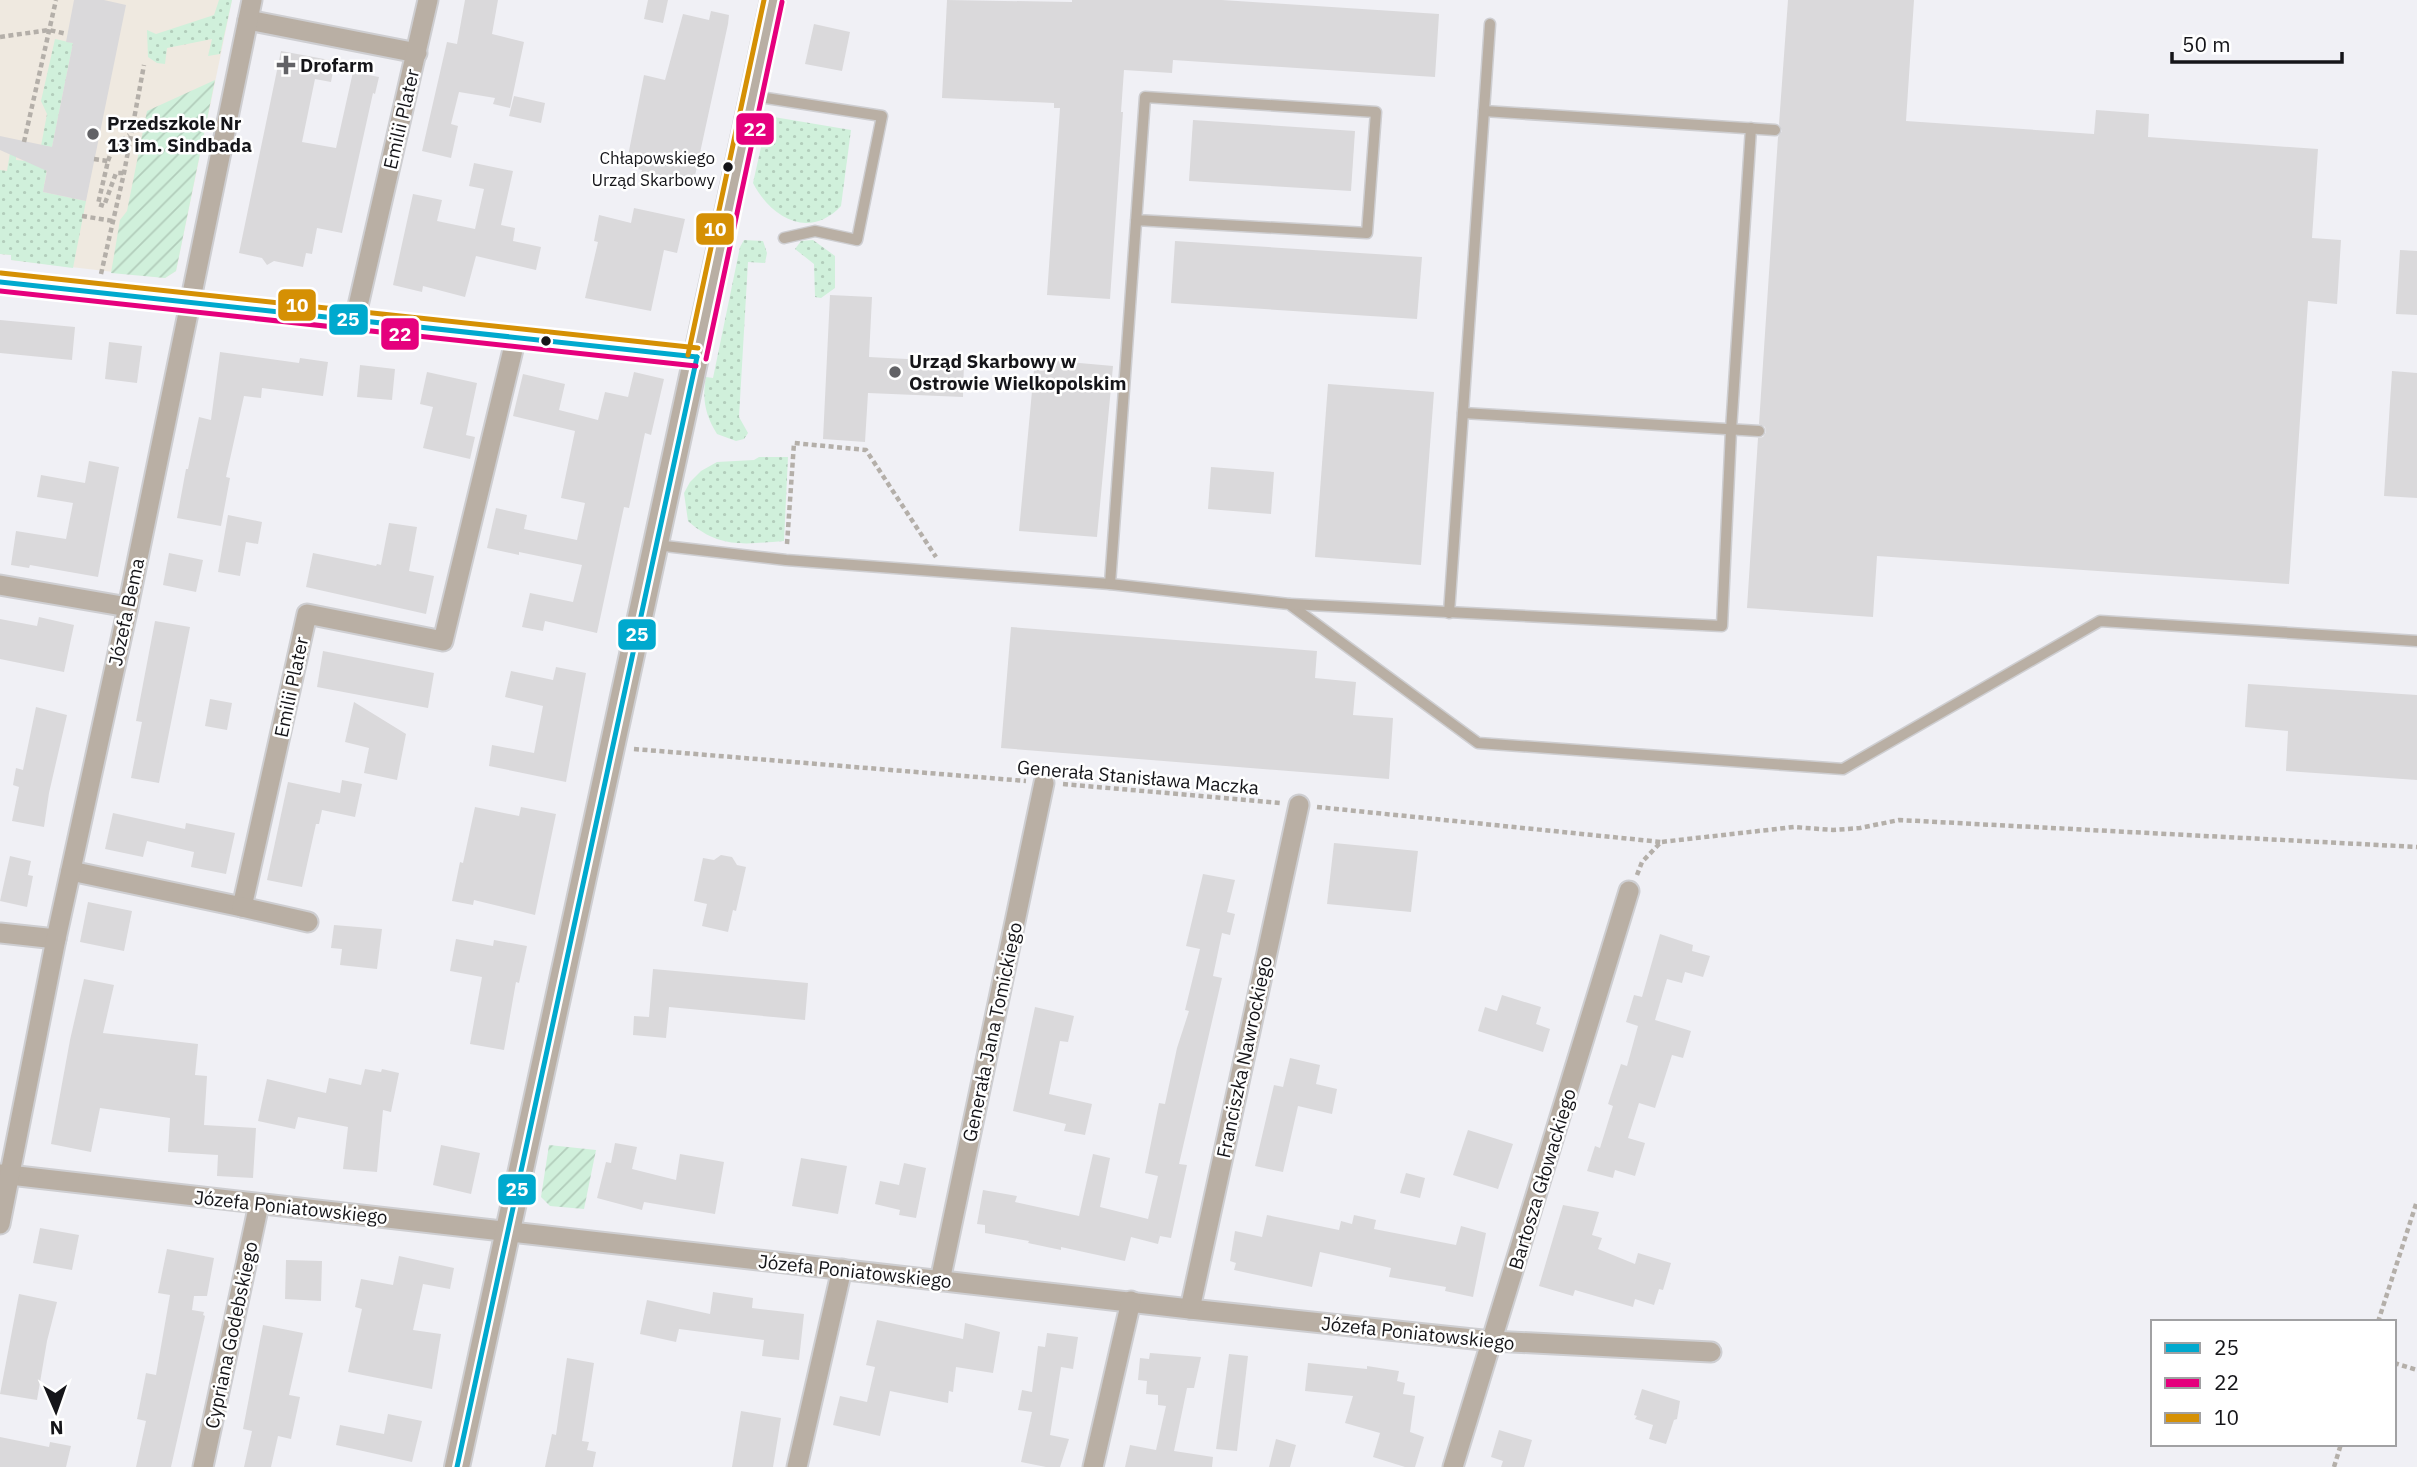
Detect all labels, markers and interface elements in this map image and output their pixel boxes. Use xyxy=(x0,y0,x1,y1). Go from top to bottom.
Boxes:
scale bar xyxy=(2172,21,2342,65)
text: 50 m xyxy=(2182,30,2231,58)
place label: Drofarm xyxy=(300,53,374,77)
marker: Drofarm xyxy=(278,57,294,73)
street label: Emilii Plater xyxy=(378,66,424,172)
place label: Przedszkole Nr 13 im. Sindbada xyxy=(107,111,252,157)
line badge: 22 xyxy=(735,112,775,146)
text: 22 xyxy=(744,117,766,141)
marker: Przedszkole Nr 13 im. Sindbada xyxy=(85,126,101,142)
place label: Chłapowskiego Urząd Skarbowy xyxy=(591,147,716,191)
marker: Chłapowskiego Urząd Skarbowy xyxy=(721,160,735,174)
line badge: 10 xyxy=(695,212,735,246)
text: 10 xyxy=(704,217,726,241)
line badge: 10 xyxy=(277,288,317,322)
text: 10 xyxy=(286,293,308,317)
line badge: 25 xyxy=(328,303,369,336)
text: 25 xyxy=(337,307,359,331)
line badge: 22 xyxy=(380,317,420,351)
text: 22 xyxy=(389,322,411,346)
unlabelled marker xyxy=(539,334,553,348)
place label: Urząd Skarbowy w Ostrowie Wielkopolskim xyxy=(909,349,1126,395)
marker: Urząd Skarbowy w Ostrowie Wielkopolskim xyxy=(887,364,903,380)
street label: Józefa Bema xyxy=(103,556,149,668)
line badge: 25 xyxy=(617,618,657,651)
text: 25 xyxy=(626,622,648,646)
street label: Emilii Plater xyxy=(269,634,313,740)
street label: Generała Stanisława Maczka xyxy=(1016,754,1260,800)
street label: Generała Jana Tomickiego xyxy=(957,920,1027,1144)
street label: Franciszka Nawrockiego xyxy=(1211,954,1277,1160)
street label: Bartosza Głowackiego xyxy=(1503,1085,1581,1273)
line badge: 25 xyxy=(497,1173,537,1206)
text: 25 xyxy=(506,1177,528,1201)
street label: Józefa Poniatowskiego xyxy=(193,1185,389,1229)
street label: Cypriana Godebskiego xyxy=(199,1239,263,1431)
street label: Józefa Poniatowskiego xyxy=(757,1249,953,1293)
street label: Józefa Poniatowskiego xyxy=(1320,1311,1516,1355)
legend xyxy=(2151,1320,2396,1446)
text: 25 xyxy=(2214,1333,2239,1361)
text: 22 xyxy=(2214,1368,2239,1396)
north arrow xyxy=(21,1376,91,1446)
text: 10 xyxy=(2214,1403,2239,1431)
text: N xyxy=(49,1416,64,1440)

